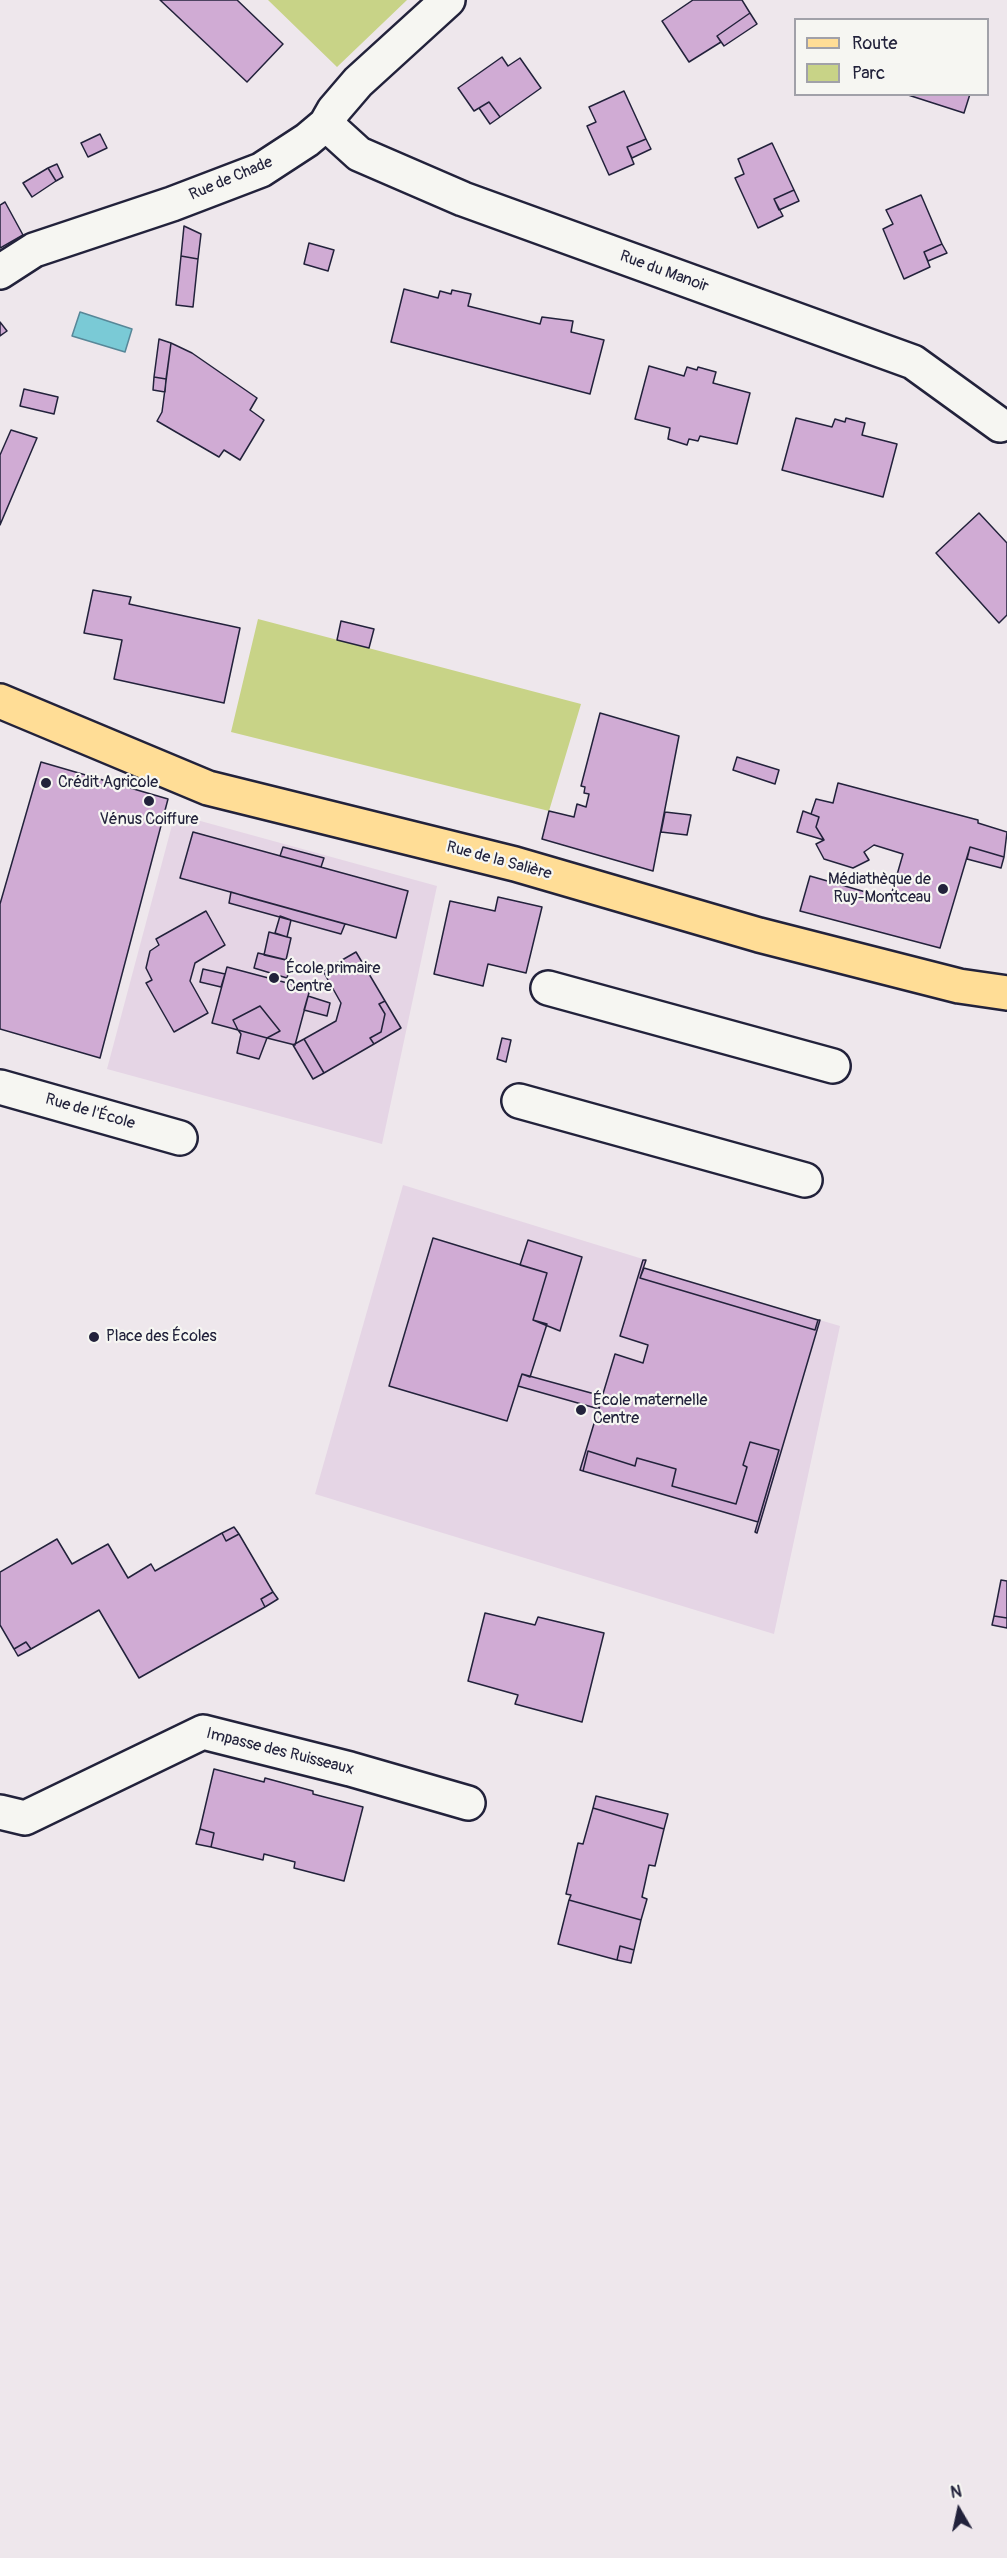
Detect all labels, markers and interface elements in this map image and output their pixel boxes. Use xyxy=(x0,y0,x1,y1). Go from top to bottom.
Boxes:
legend xyxy=(794,18,989,96)
text: Route xyxy=(852,32,897,55)
text: Parc xyxy=(852,62,885,85)
street label: Rue de Chade xyxy=(186,153,276,205)
street label: Rue du Manoir xyxy=(617,247,711,297)
place label: Crédit Agricole xyxy=(58,773,158,793)
marker: Crédit Agricole xyxy=(39,776,53,790)
marker: Vénus Coiffure xyxy=(142,794,156,808)
place label: Vénus Coiffure xyxy=(100,810,198,830)
street label: Rue de la Salière xyxy=(444,838,554,884)
place label: Médiathèque de Ruy-Montceau xyxy=(828,870,931,908)
marker: Médiathèque de Ruy-Montceau xyxy=(936,882,950,896)
place label: École primaire Centre xyxy=(286,959,380,997)
marker: École primaire Centre xyxy=(267,971,281,985)
street label: Rue de l'École xyxy=(43,1090,137,1134)
place label: Place des Écoles xyxy=(106,1327,217,1347)
marker: Place des Écoles xyxy=(87,1330,101,1344)
place label: École maternelle Centre xyxy=(593,1391,708,1429)
marker: École maternelle Centre xyxy=(574,1403,588,1417)
street label: Impasse des Ruisseaux xyxy=(204,1724,356,1780)
north arrow xyxy=(929,2480,989,2540)
text: N xyxy=(949,2481,963,2503)

